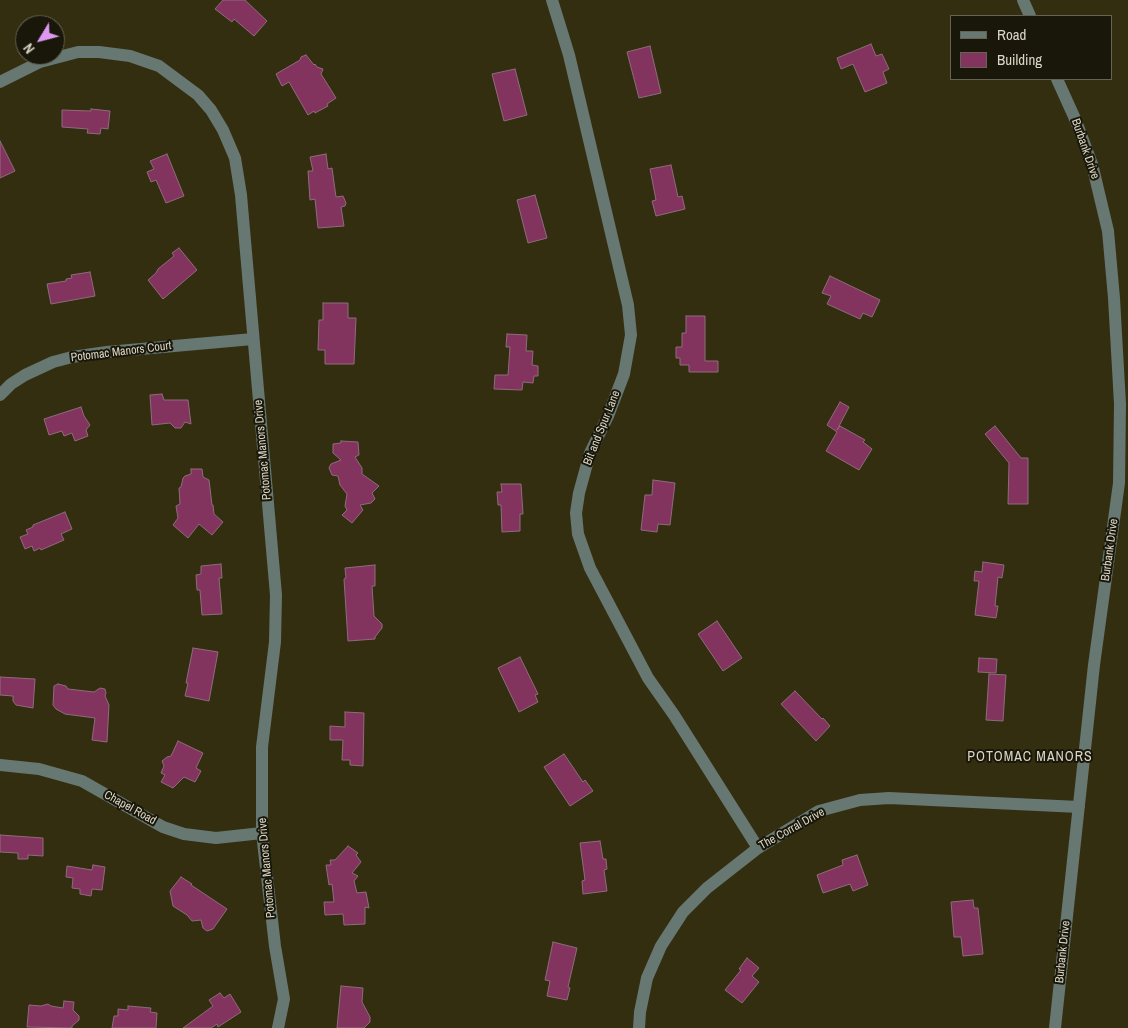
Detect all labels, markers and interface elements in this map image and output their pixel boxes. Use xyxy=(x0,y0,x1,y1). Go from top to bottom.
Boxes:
north arrow xyxy=(15,15,65,65)
legend xyxy=(950,15,1113,80)
text: Road xyxy=(997,24,1026,45)
text: N xyxy=(19,40,39,57)
text: Building xyxy=(997,49,1042,70)
street label: Burbank Drive xyxy=(1068,117,1102,181)
street label: Potomac Manors Court xyxy=(70,339,172,365)
street label: Bit and Spur Lane xyxy=(580,389,624,467)
street label: Potomac Manors Drive xyxy=(251,399,275,501)
street label: Burbank Drive xyxy=(1098,518,1122,582)
district label: POTOMAC MANORS xyxy=(966,749,1094,765)
street label: Chapel Road xyxy=(101,788,159,828)
street label: The Corral Drive xyxy=(757,805,827,853)
street label: Potomac Manors Drive xyxy=(255,817,279,919)
street label: Burbank Drive xyxy=(1053,920,1073,984)

